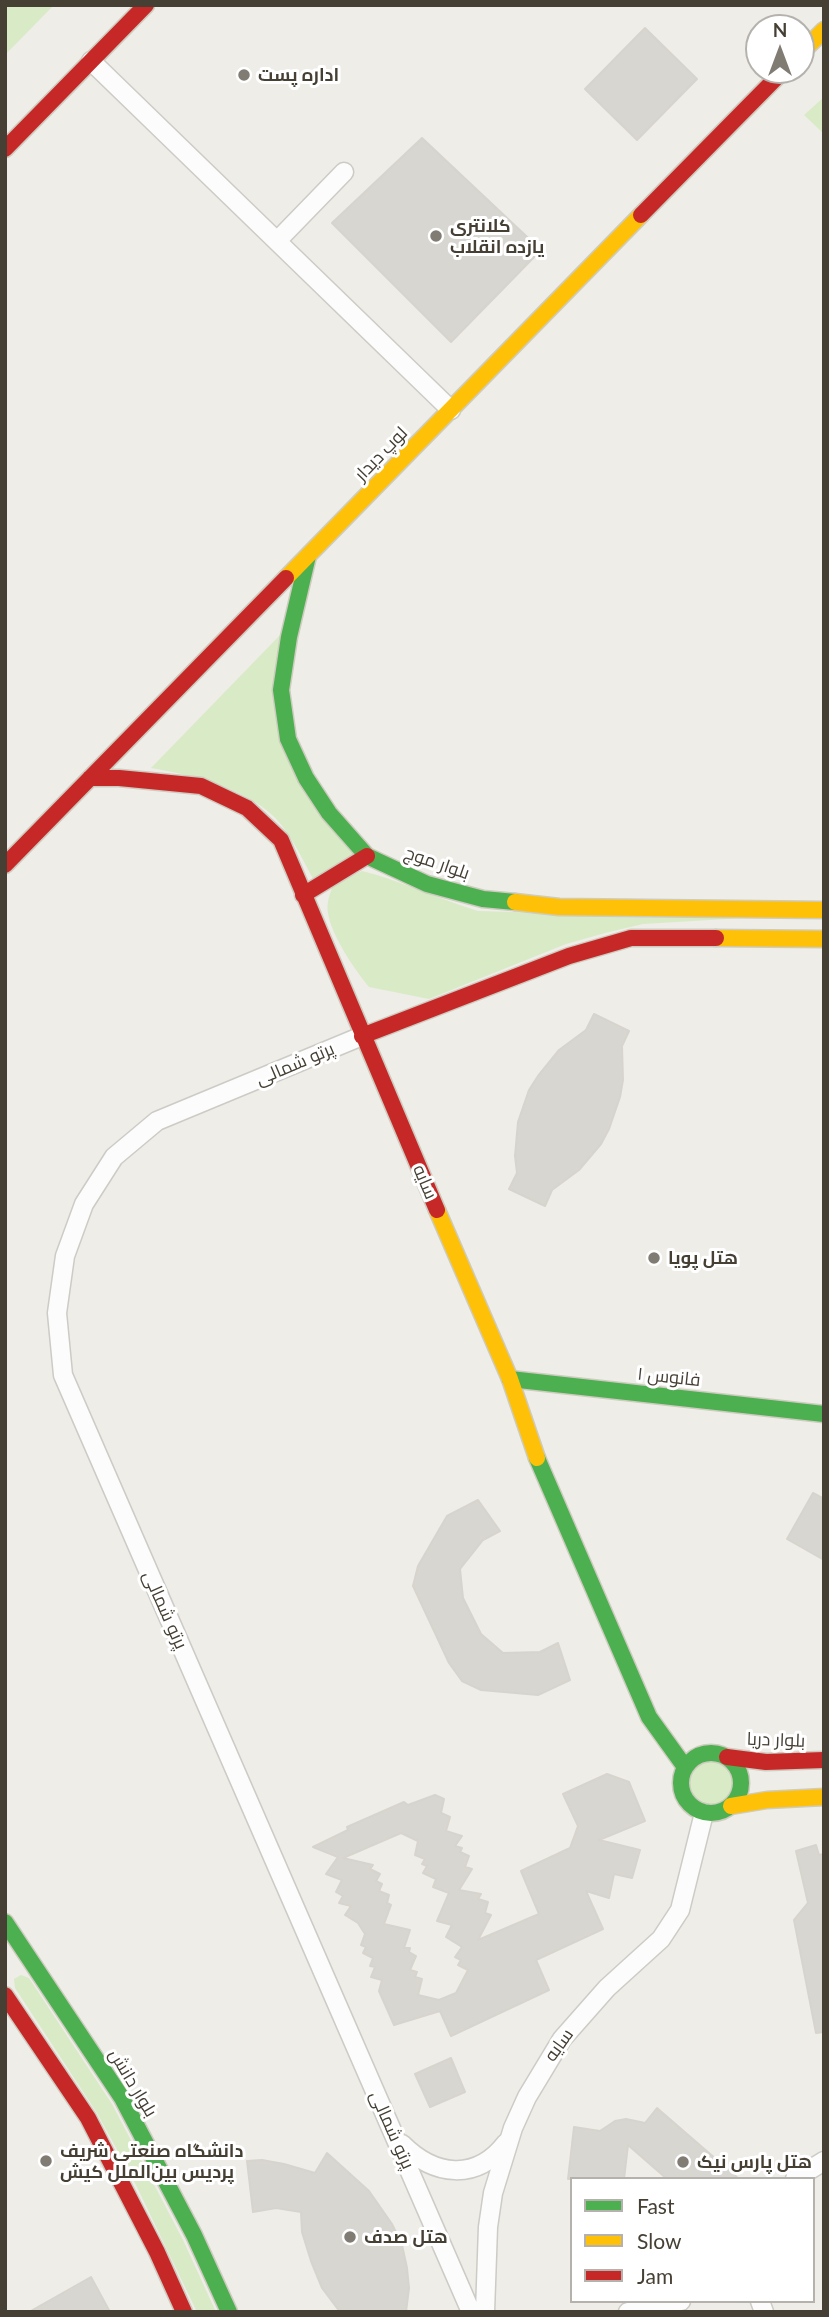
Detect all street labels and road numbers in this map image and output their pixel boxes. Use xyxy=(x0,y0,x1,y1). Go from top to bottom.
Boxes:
street label: لوپ دیدار xyxy=(350,422,412,486)
street label: بلوار موج xyxy=(402,842,472,884)
street label: پرتو شمالی xyxy=(252,1038,338,1090)
street label: سایه xyxy=(408,1161,442,1203)
street label: فانوس ۱ xyxy=(636,1363,702,1391)
street label: پرتو شمالی xyxy=(138,1568,192,1652)
street label: بلوار دریا xyxy=(746,1728,806,1752)
street label: سایه xyxy=(540,2024,578,2066)
street label: بلوار دانش xyxy=(104,2045,162,2121)
street label: پرتو شمالی xyxy=(365,2088,419,2172)

